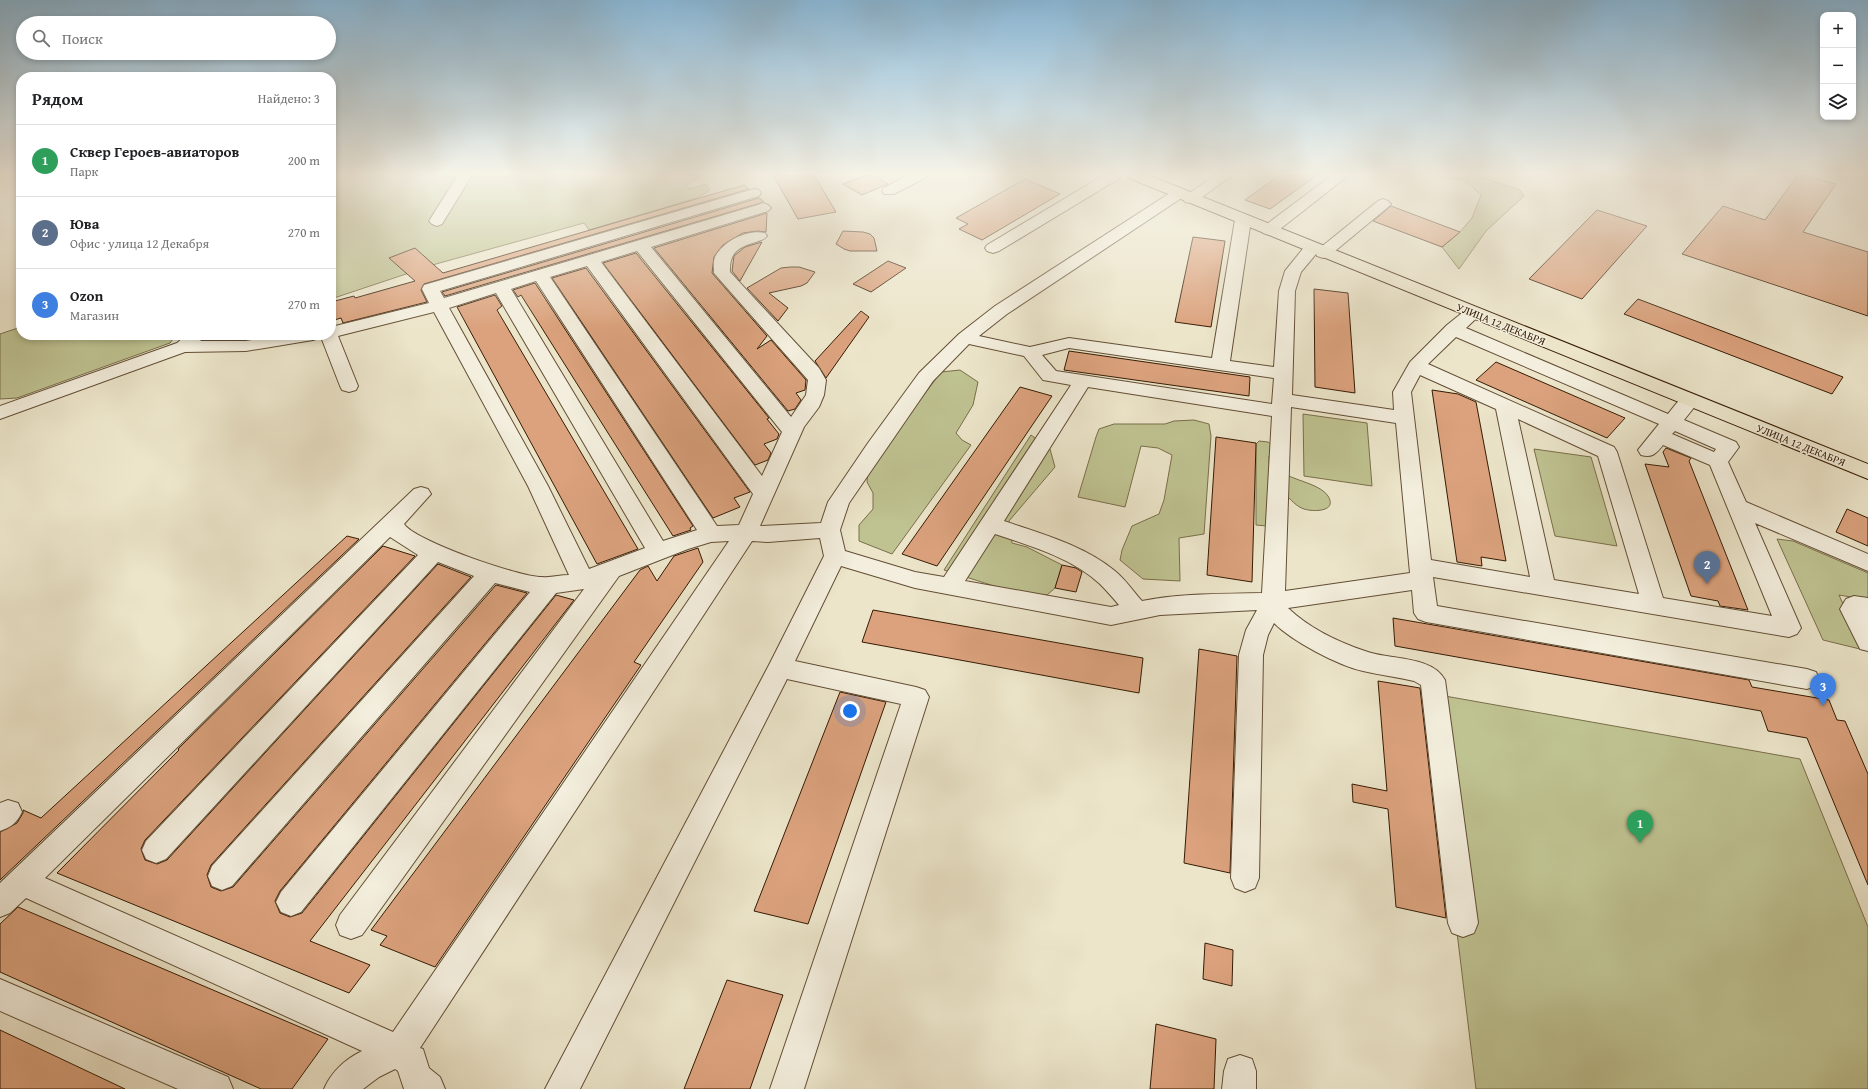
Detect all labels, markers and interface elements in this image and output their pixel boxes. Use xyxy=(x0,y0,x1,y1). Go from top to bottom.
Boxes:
map controls xyxy=(1820,12,1856,120)
button: + xyxy=(1820,12,1856,48)
search box xyxy=(16,16,336,60)
icon: search xyxy=(30,27,52,49)
text: Поиск xyxy=(62,28,103,49)
button: − xyxy=(1820,48,1856,84)
button: layers xyxy=(1820,84,1856,120)
text: Рядом xyxy=(32,86,83,111)
text: Найдено: 3 xyxy=(258,89,320,108)
text: Сквер Героев-авиаторов xyxy=(70,141,239,162)
text: 1 xyxy=(42,151,48,170)
text: 200 m xyxy=(288,151,320,170)
text: Парк xyxy=(70,162,98,181)
text: Юва xyxy=(70,213,99,234)
text: 2 xyxy=(42,223,48,242)
text: 270 m xyxy=(288,223,320,242)
text: Офис · улица 12 Декабря xyxy=(70,234,209,253)
text: Ozon xyxy=(70,285,103,306)
text: 3 xyxy=(42,295,48,314)
text: 270 m xyxy=(288,295,320,314)
street label: УЛИЦА 12 ДЕКАБРЯ xyxy=(1454,299,1549,349)
text: Магазин xyxy=(70,306,119,325)
street label: УЛИЦА 12 ДЕКАБРЯ xyxy=(1754,420,1849,470)
pin: 2 xyxy=(1694,551,1720,584)
pin: 3 xyxy=(1810,673,1836,706)
your location xyxy=(840,701,860,721)
pin: 1 xyxy=(1627,810,1653,843)

